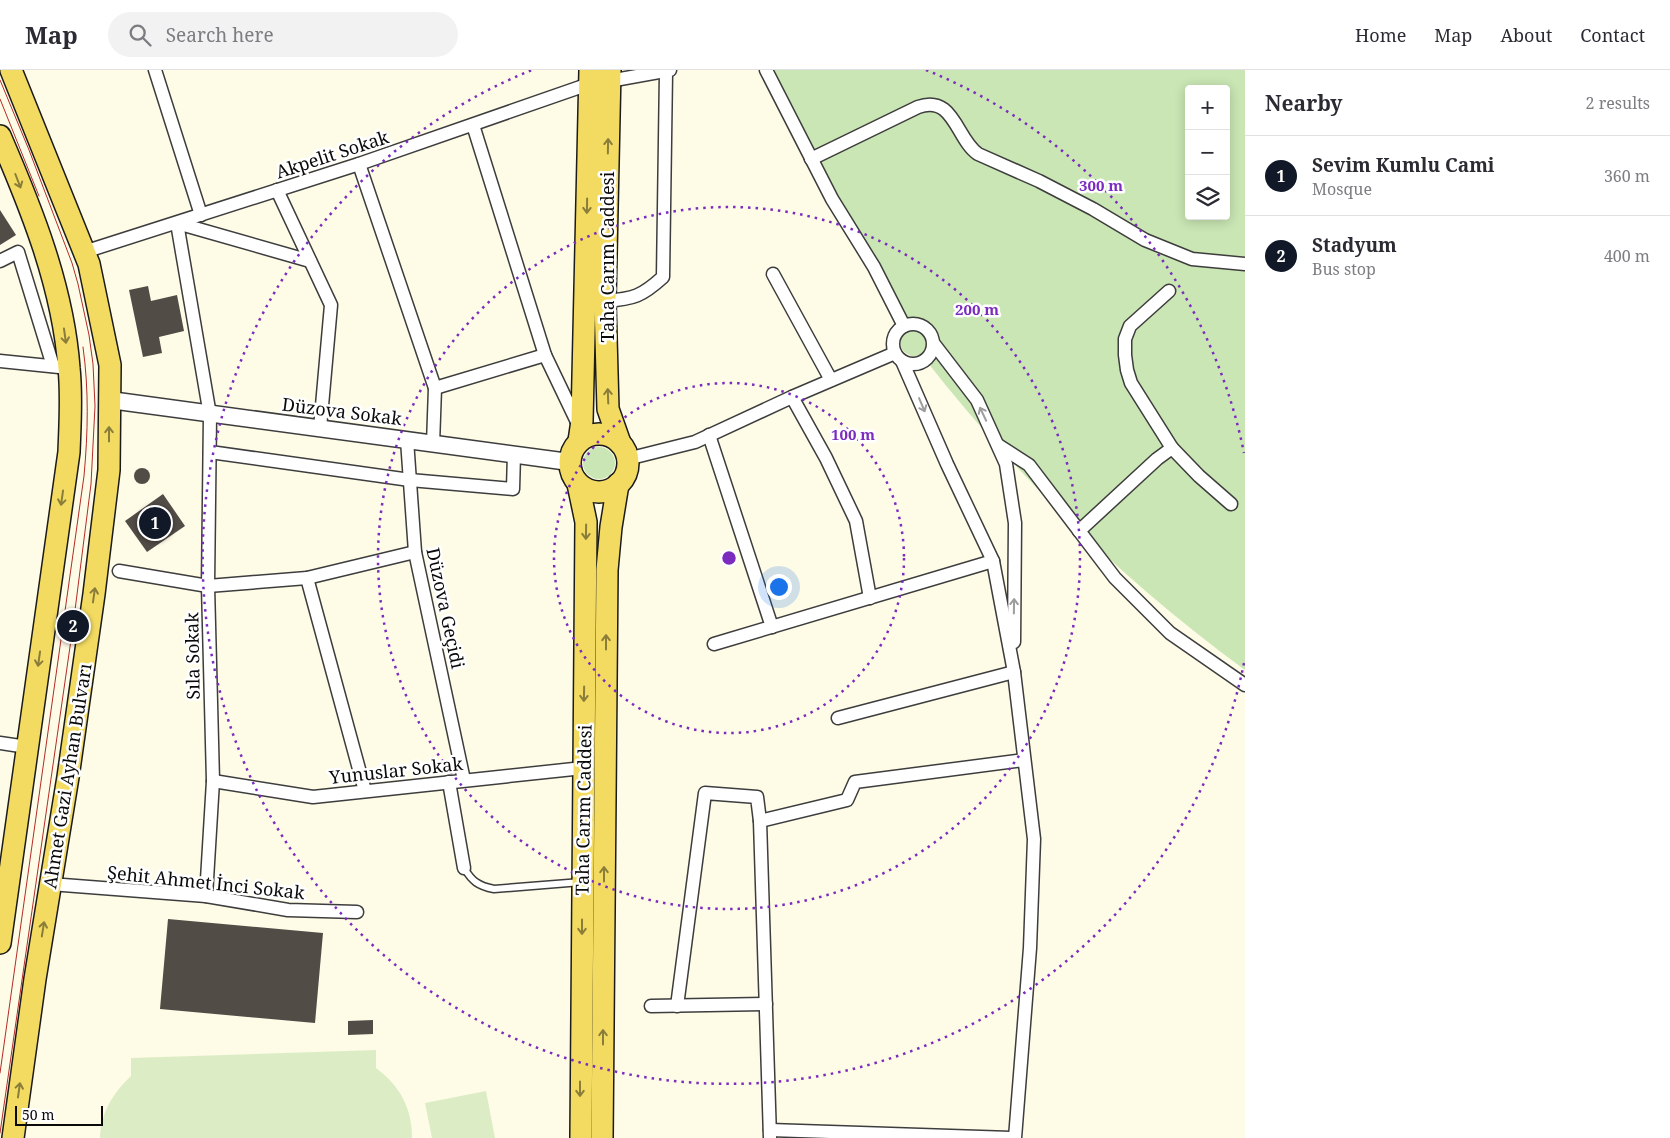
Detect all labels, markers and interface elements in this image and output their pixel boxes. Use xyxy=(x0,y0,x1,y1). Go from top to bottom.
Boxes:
search box xyxy=(108,12,458,57)
text: Map xyxy=(25,18,78,51)
icon: search xyxy=(126,21,154,49)
text: Search here xyxy=(166,22,274,48)
text: Home xyxy=(1355,23,1406,47)
text: Map xyxy=(1434,23,1472,47)
text: About xyxy=(1500,23,1552,47)
text: Contact xyxy=(1580,23,1645,47)
map controls xyxy=(1185,85,1230,220)
button: + xyxy=(1185,85,1230,130)
text: Nearby xyxy=(1265,89,1343,117)
text: 2 results xyxy=(1586,92,1650,114)
street label: Akpelit Sokak xyxy=(272,124,392,184)
button: − xyxy=(1185,130,1230,175)
one-way arrow xyxy=(603,138,613,154)
text: Sevim Kumlu Cami xyxy=(1312,152,1495,178)
text: 1 xyxy=(1276,165,1286,187)
text: 360 m xyxy=(1604,165,1650,187)
street label: Taha Carım Caddesi xyxy=(595,171,619,342)
one-way arrow xyxy=(14,173,24,188)
text: 300 m xyxy=(1079,175,1123,195)
button: layers xyxy=(1185,175,1230,220)
text: Mosque xyxy=(1312,178,1372,200)
one-way arrow xyxy=(582,198,592,214)
text: Stadyum xyxy=(1312,232,1397,258)
text: 2 xyxy=(1276,245,1286,267)
text: 400 m xyxy=(1604,245,1650,267)
text: Bus stop xyxy=(1312,258,1376,280)
text: 200 m xyxy=(955,299,999,319)
one-way arrow xyxy=(60,328,70,344)
one-way arrow xyxy=(603,388,613,404)
street label: Düzova Sokak xyxy=(281,392,404,430)
one-way arrow xyxy=(918,398,927,413)
one-way arrow xyxy=(978,407,987,422)
text: 100 m xyxy=(831,424,875,444)
one-way arrow xyxy=(104,426,114,442)
one-way arrow xyxy=(57,489,67,505)
pin: 1 xyxy=(139,504,171,542)
one-way arrow xyxy=(581,523,591,539)
street label: Düzova Geçidi xyxy=(421,545,471,671)
centre of rings xyxy=(720,549,738,567)
your location xyxy=(766,574,792,600)
one-way arrow xyxy=(89,588,99,604)
one-way arrow xyxy=(1010,598,1019,614)
pin: 2 xyxy=(57,607,89,645)
street label: Sıla Sokak xyxy=(179,612,205,700)
one-way arrow xyxy=(601,634,611,650)
one-way arrow xyxy=(34,650,44,666)
street label: Ahmet Gazi Ayhan Bulvarı xyxy=(37,661,97,890)
one-way arrow xyxy=(579,686,589,702)
street label: Taha Carım Caddesi xyxy=(570,724,596,896)
street label: Yunuslar Sokak xyxy=(327,751,464,789)
street label: Şehit Ahmet İnci Sokak xyxy=(106,860,306,904)
one-way arrow xyxy=(599,867,609,883)
one-way arrow xyxy=(577,918,587,934)
one-way arrow xyxy=(38,921,48,937)
one-way arrow xyxy=(598,1029,608,1046)
one-way arrow xyxy=(575,1080,585,1097)
one-way arrow xyxy=(15,1082,25,1098)
scale bar xyxy=(15,1103,102,1126)
text: 50 m xyxy=(22,1105,55,1124)

